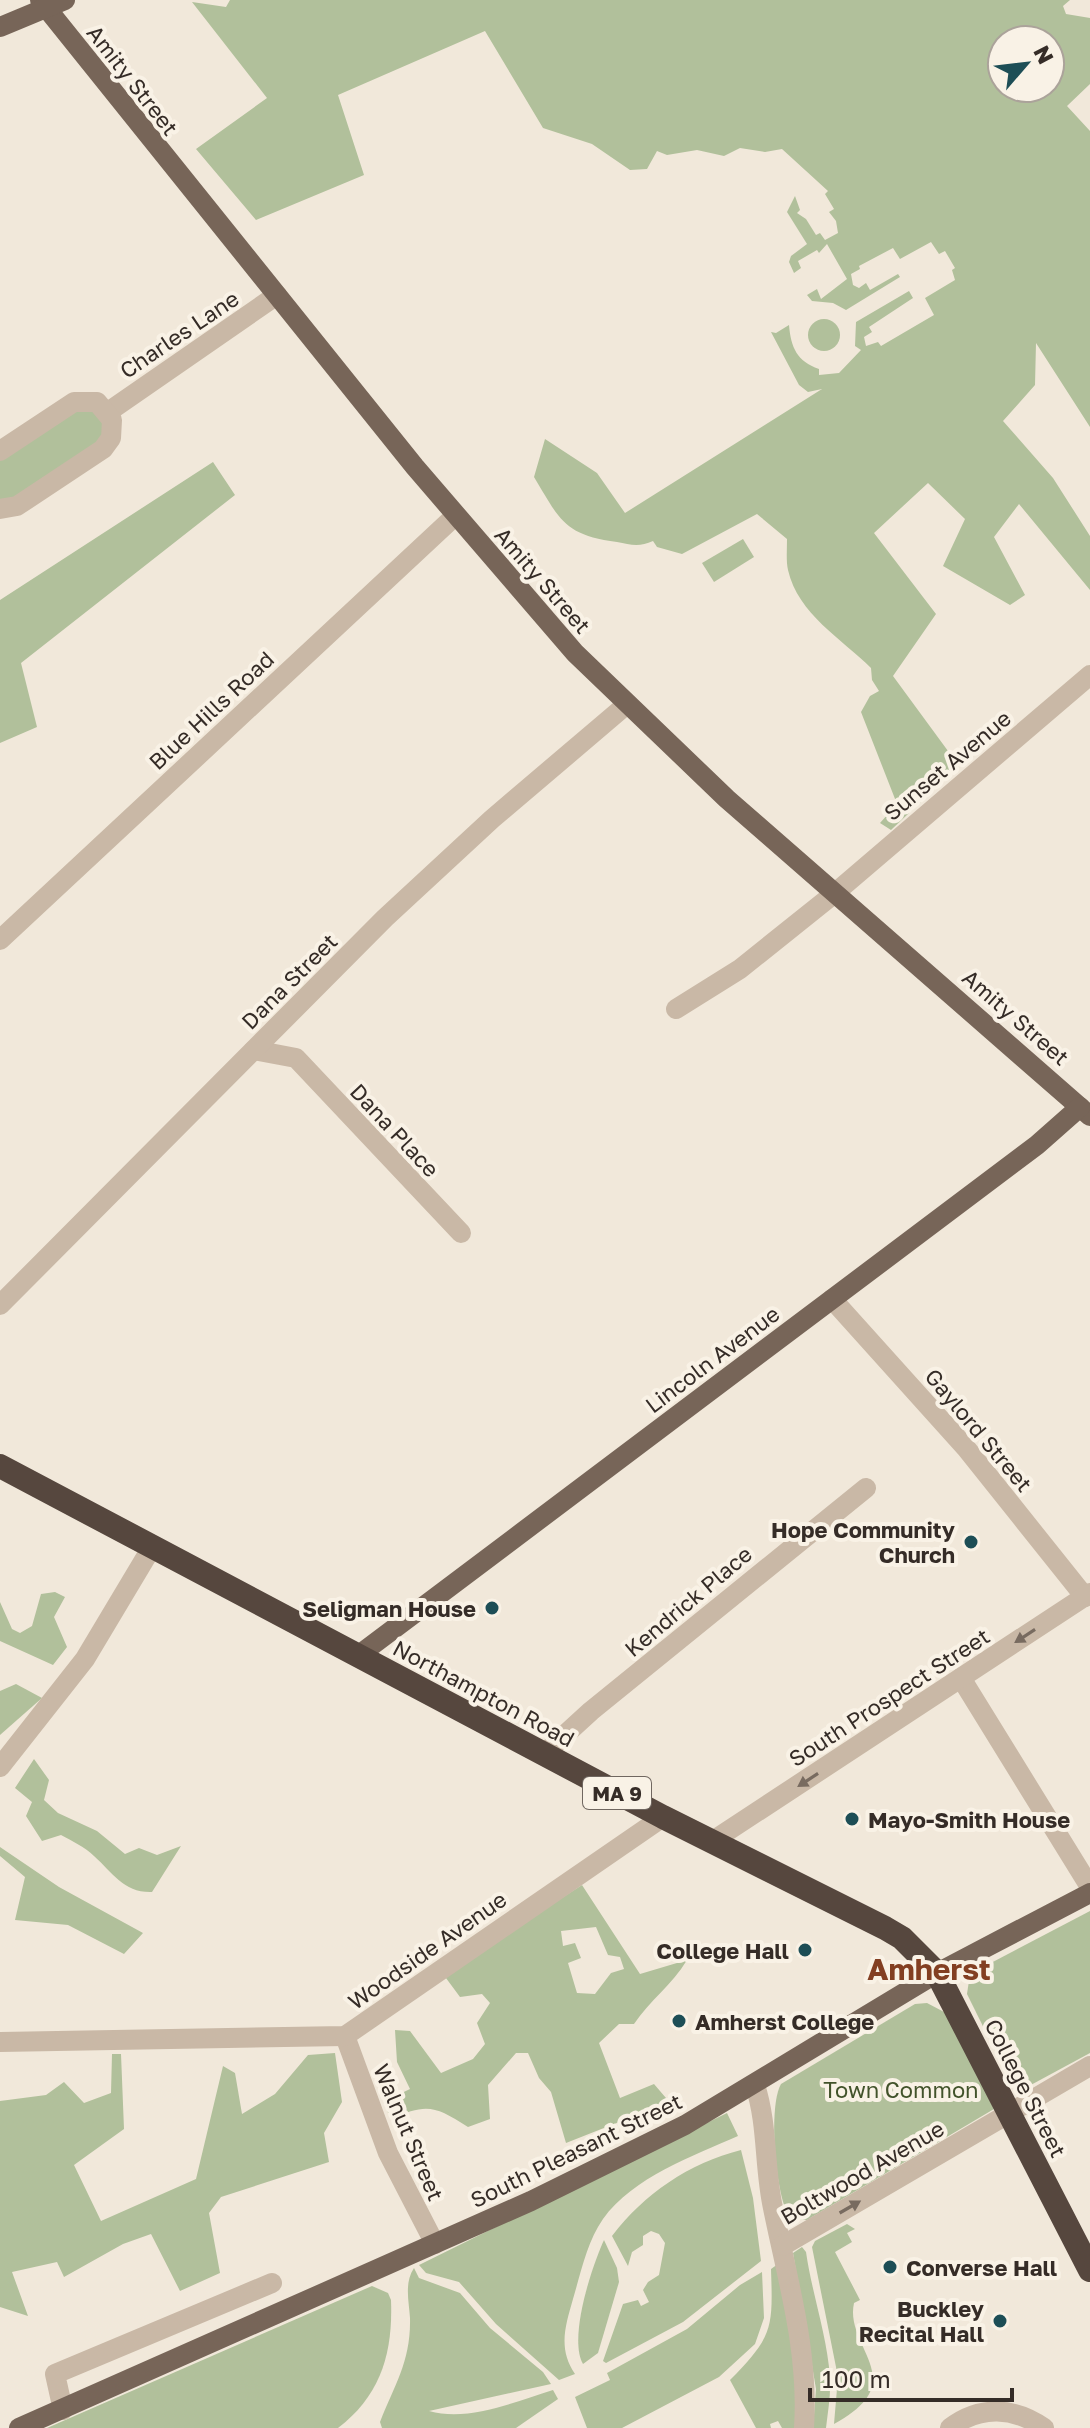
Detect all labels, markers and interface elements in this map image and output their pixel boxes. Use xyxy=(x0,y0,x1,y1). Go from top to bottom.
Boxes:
street label: Amity Street xyxy=(82,20,184,140)
north arrow xyxy=(986,24,1066,104)
text: N xyxy=(1028,41,1060,68)
street label: Charles Lane xyxy=(114,284,244,384)
street label: Amity Street xyxy=(489,521,597,639)
street label: Blue Hills Road xyxy=(143,645,279,775)
street label: Sunset Avenue xyxy=(878,704,1016,826)
street label: Dana Street xyxy=(235,927,343,1035)
street label: Amity Street xyxy=(957,963,1075,1071)
street label: Dana Place xyxy=(345,1078,445,1182)
street label: Lincoln Avenue xyxy=(640,1300,784,1418)
street label: Gaylord Street xyxy=(920,1363,1038,1497)
place label: Hope Community Church xyxy=(771,1516,955,1568)
marker: Hope Community Church xyxy=(962,1533,980,1551)
street label: Kendrick Place xyxy=(619,1540,757,1662)
place label: Seligman House xyxy=(302,1595,476,1622)
marker: Seligman House xyxy=(483,1599,501,1617)
street label: South Prospect Street xyxy=(784,1622,994,1772)
one-way arrow xyxy=(1014,1629,1036,1643)
street label: Northampton Road xyxy=(389,1634,579,1752)
one-way arrow xyxy=(797,1772,819,1786)
road number: MA 9 xyxy=(583,1777,651,1809)
place label: Mayo-Smith House xyxy=(868,1806,1070,1833)
marker: Mayo-Smith House xyxy=(843,1810,861,1828)
street label: Woodside Avenue xyxy=(343,1885,511,2015)
place label: College Hall xyxy=(656,1937,789,1964)
marker: College Hall xyxy=(796,1941,814,1959)
district label: Amherst xyxy=(867,1951,991,1987)
place label: Amherst College xyxy=(695,2008,874,2035)
marker: Amherst College xyxy=(670,2012,688,2030)
street label: College Street xyxy=(980,2014,1072,2162)
street label: Walnut Street xyxy=(368,2060,450,2204)
park label: Town Common xyxy=(823,2076,979,2103)
street label: South Pleasant Street xyxy=(466,2087,686,2213)
street label: Boltwood Avenue xyxy=(775,2114,949,2230)
one-way arrow xyxy=(839,2200,861,2214)
place label: Converse Hall xyxy=(906,2254,1057,2281)
marker: Converse Hall xyxy=(881,2258,899,2276)
place label: Buckley Recital Hall xyxy=(859,2295,984,2347)
marker: Buckley Recital Hall xyxy=(991,2312,1009,2330)
scale bar xyxy=(810,2352,1012,2402)
text: 100 m xyxy=(822,2364,891,2393)

